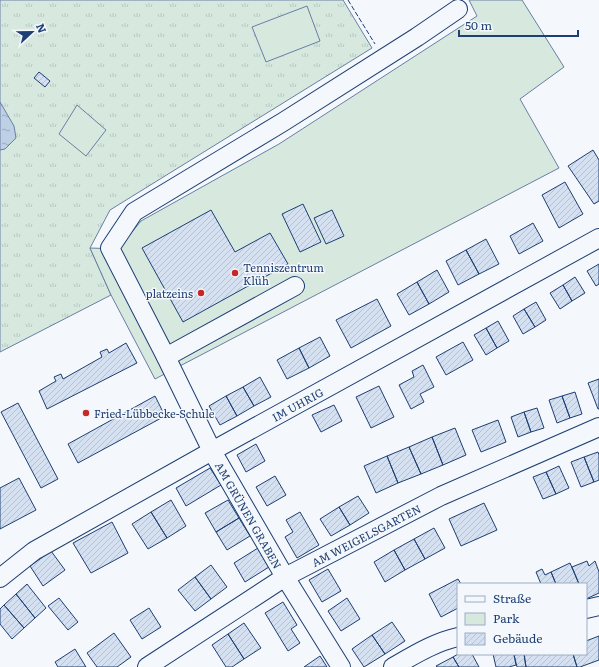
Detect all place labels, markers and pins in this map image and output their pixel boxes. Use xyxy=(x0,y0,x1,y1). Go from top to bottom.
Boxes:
place label: Tenniszentrum Klüh xyxy=(243,259,324,288)
marker: Tenniszentrum Klüh xyxy=(230,268,240,278)
place label: platzeins xyxy=(146,285,193,301)
marker: platzeins xyxy=(196,288,206,298)
place label: Fried-Lübbecke-Schule xyxy=(94,405,215,421)
marker: Fried-Lübbecke-Schule xyxy=(81,408,91,418)

